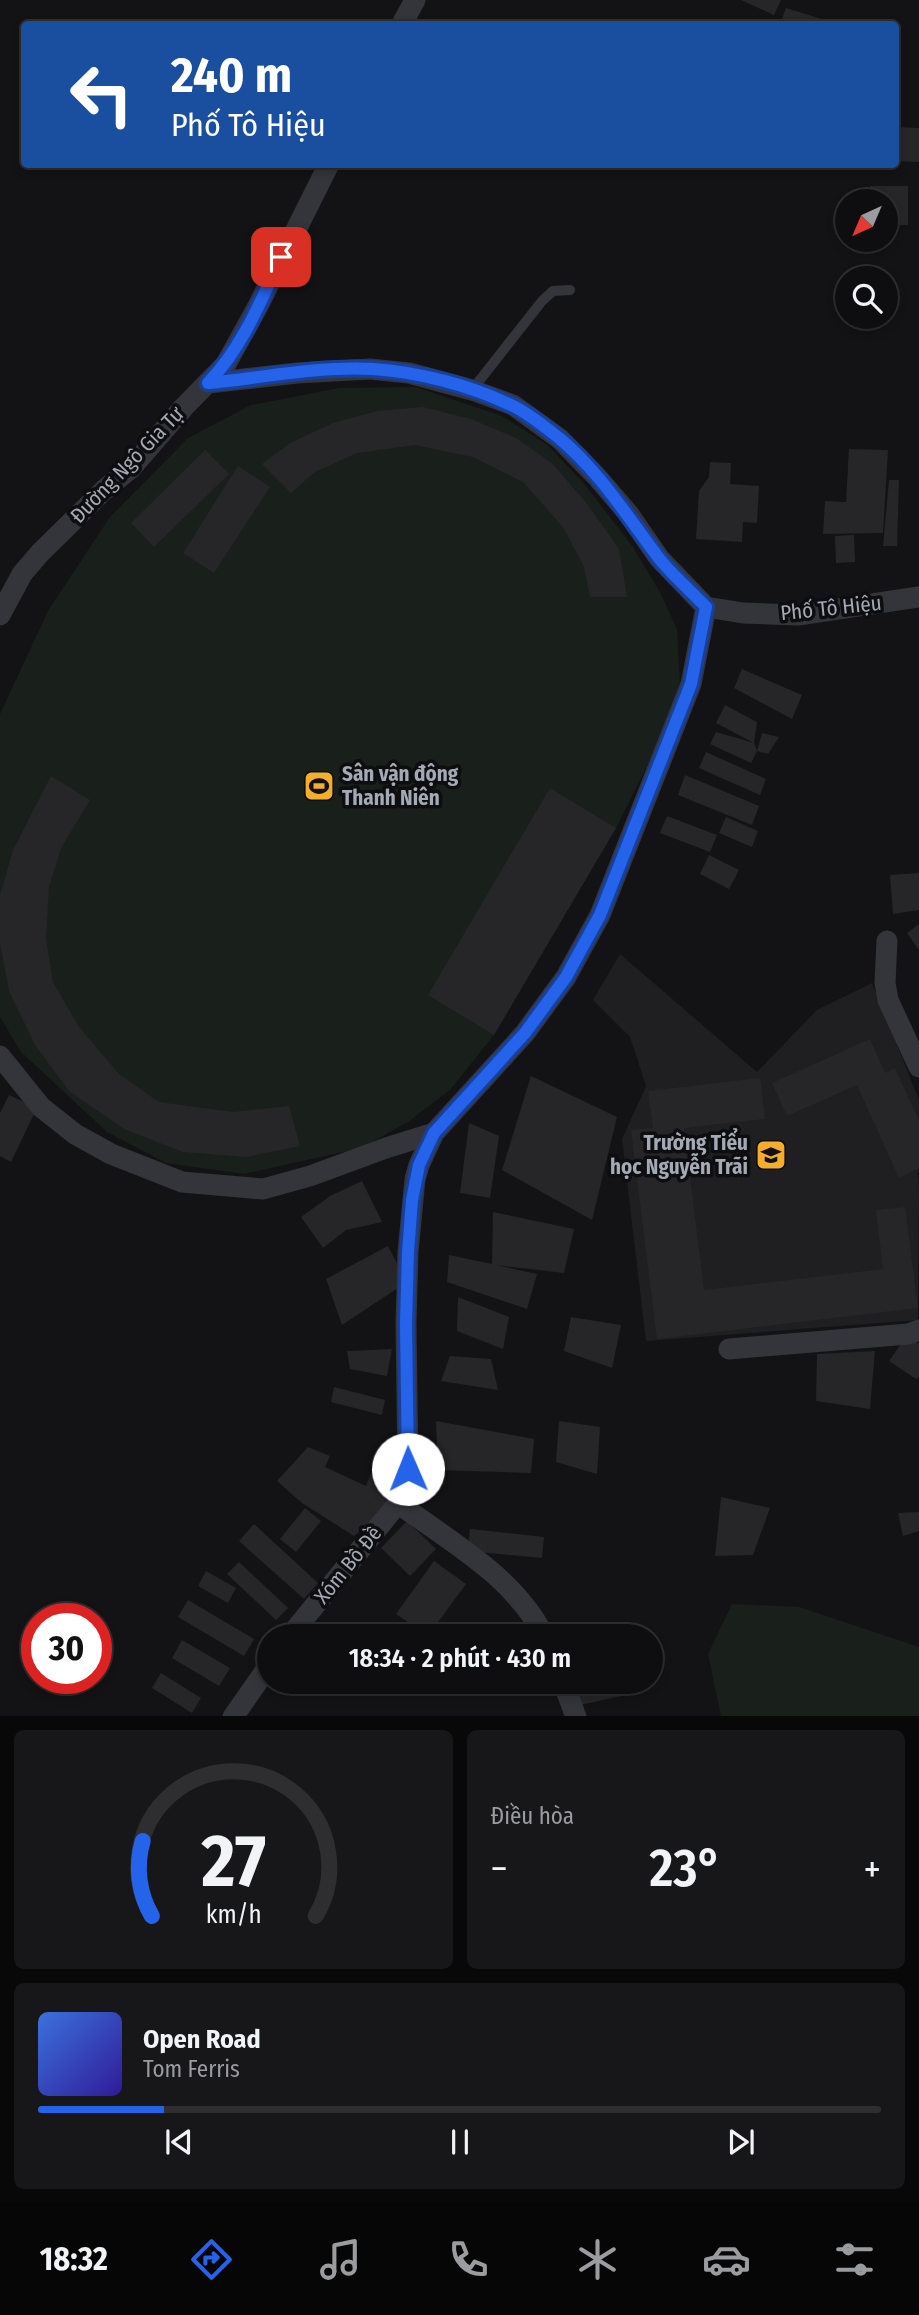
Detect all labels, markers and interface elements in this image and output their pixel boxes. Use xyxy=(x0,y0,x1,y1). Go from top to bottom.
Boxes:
text: 240 m xyxy=(171,46,292,105)
icon: left xyxy=(56,49,147,140)
text: Phố Tô Hiệu xyxy=(171,106,326,144)
north arrow xyxy=(835,189,898,252)
map controls xyxy=(835,189,898,329)
pin xyxy=(251,227,311,287)
icon: arrive xyxy=(262,238,300,276)
button: search xyxy=(835,266,898,329)
street label: Đường Ngô Gia Tự xyxy=(65,401,189,529)
street label: Phố Tô Hiệu xyxy=(779,590,883,626)
place label: Sân vận động Thanh Niên xyxy=(342,761,459,811)
sports icon: Sân vận động Thanh Niên xyxy=(302,769,336,803)
place label: Trường Tiểu học Nguyễn Trãi xyxy=(610,1128,748,1180)
school or university icon: Trường Tiểu học Nguyễn Trãi xyxy=(754,1138,788,1172)
position arrow xyxy=(371,1432,445,1506)
street label: Xóm Bồ Đề xyxy=(309,1521,387,1609)
speed limit sign: 30 xyxy=(21,1603,112,1694)
text: 18:34 · 2 phút · 430 m xyxy=(349,1643,571,1674)
text: Điều hòa xyxy=(491,1802,574,1830)
text: 27 xyxy=(200,1818,265,1905)
text: 23° xyxy=(649,1837,722,1900)
text: − xyxy=(491,1846,508,1892)
text: + xyxy=(864,1846,881,1892)
text: km/h xyxy=(205,1899,261,1929)
text: Open Road xyxy=(143,2024,261,2055)
text: Tom Ferris xyxy=(143,2055,240,2083)
icon: previous xyxy=(160,2123,198,2161)
icon: pause xyxy=(441,2123,479,2161)
icon: next xyxy=(722,2123,760,2161)
icon: directions xyxy=(187,2235,236,2284)
icon: music xyxy=(316,2235,365,2284)
icon: phone xyxy=(444,2235,493,2284)
icon: climate xyxy=(573,2235,622,2284)
icon: car xyxy=(702,2235,751,2284)
icon: filters xyxy=(830,2235,879,2284)
text: 18:32 xyxy=(40,2240,108,2278)

